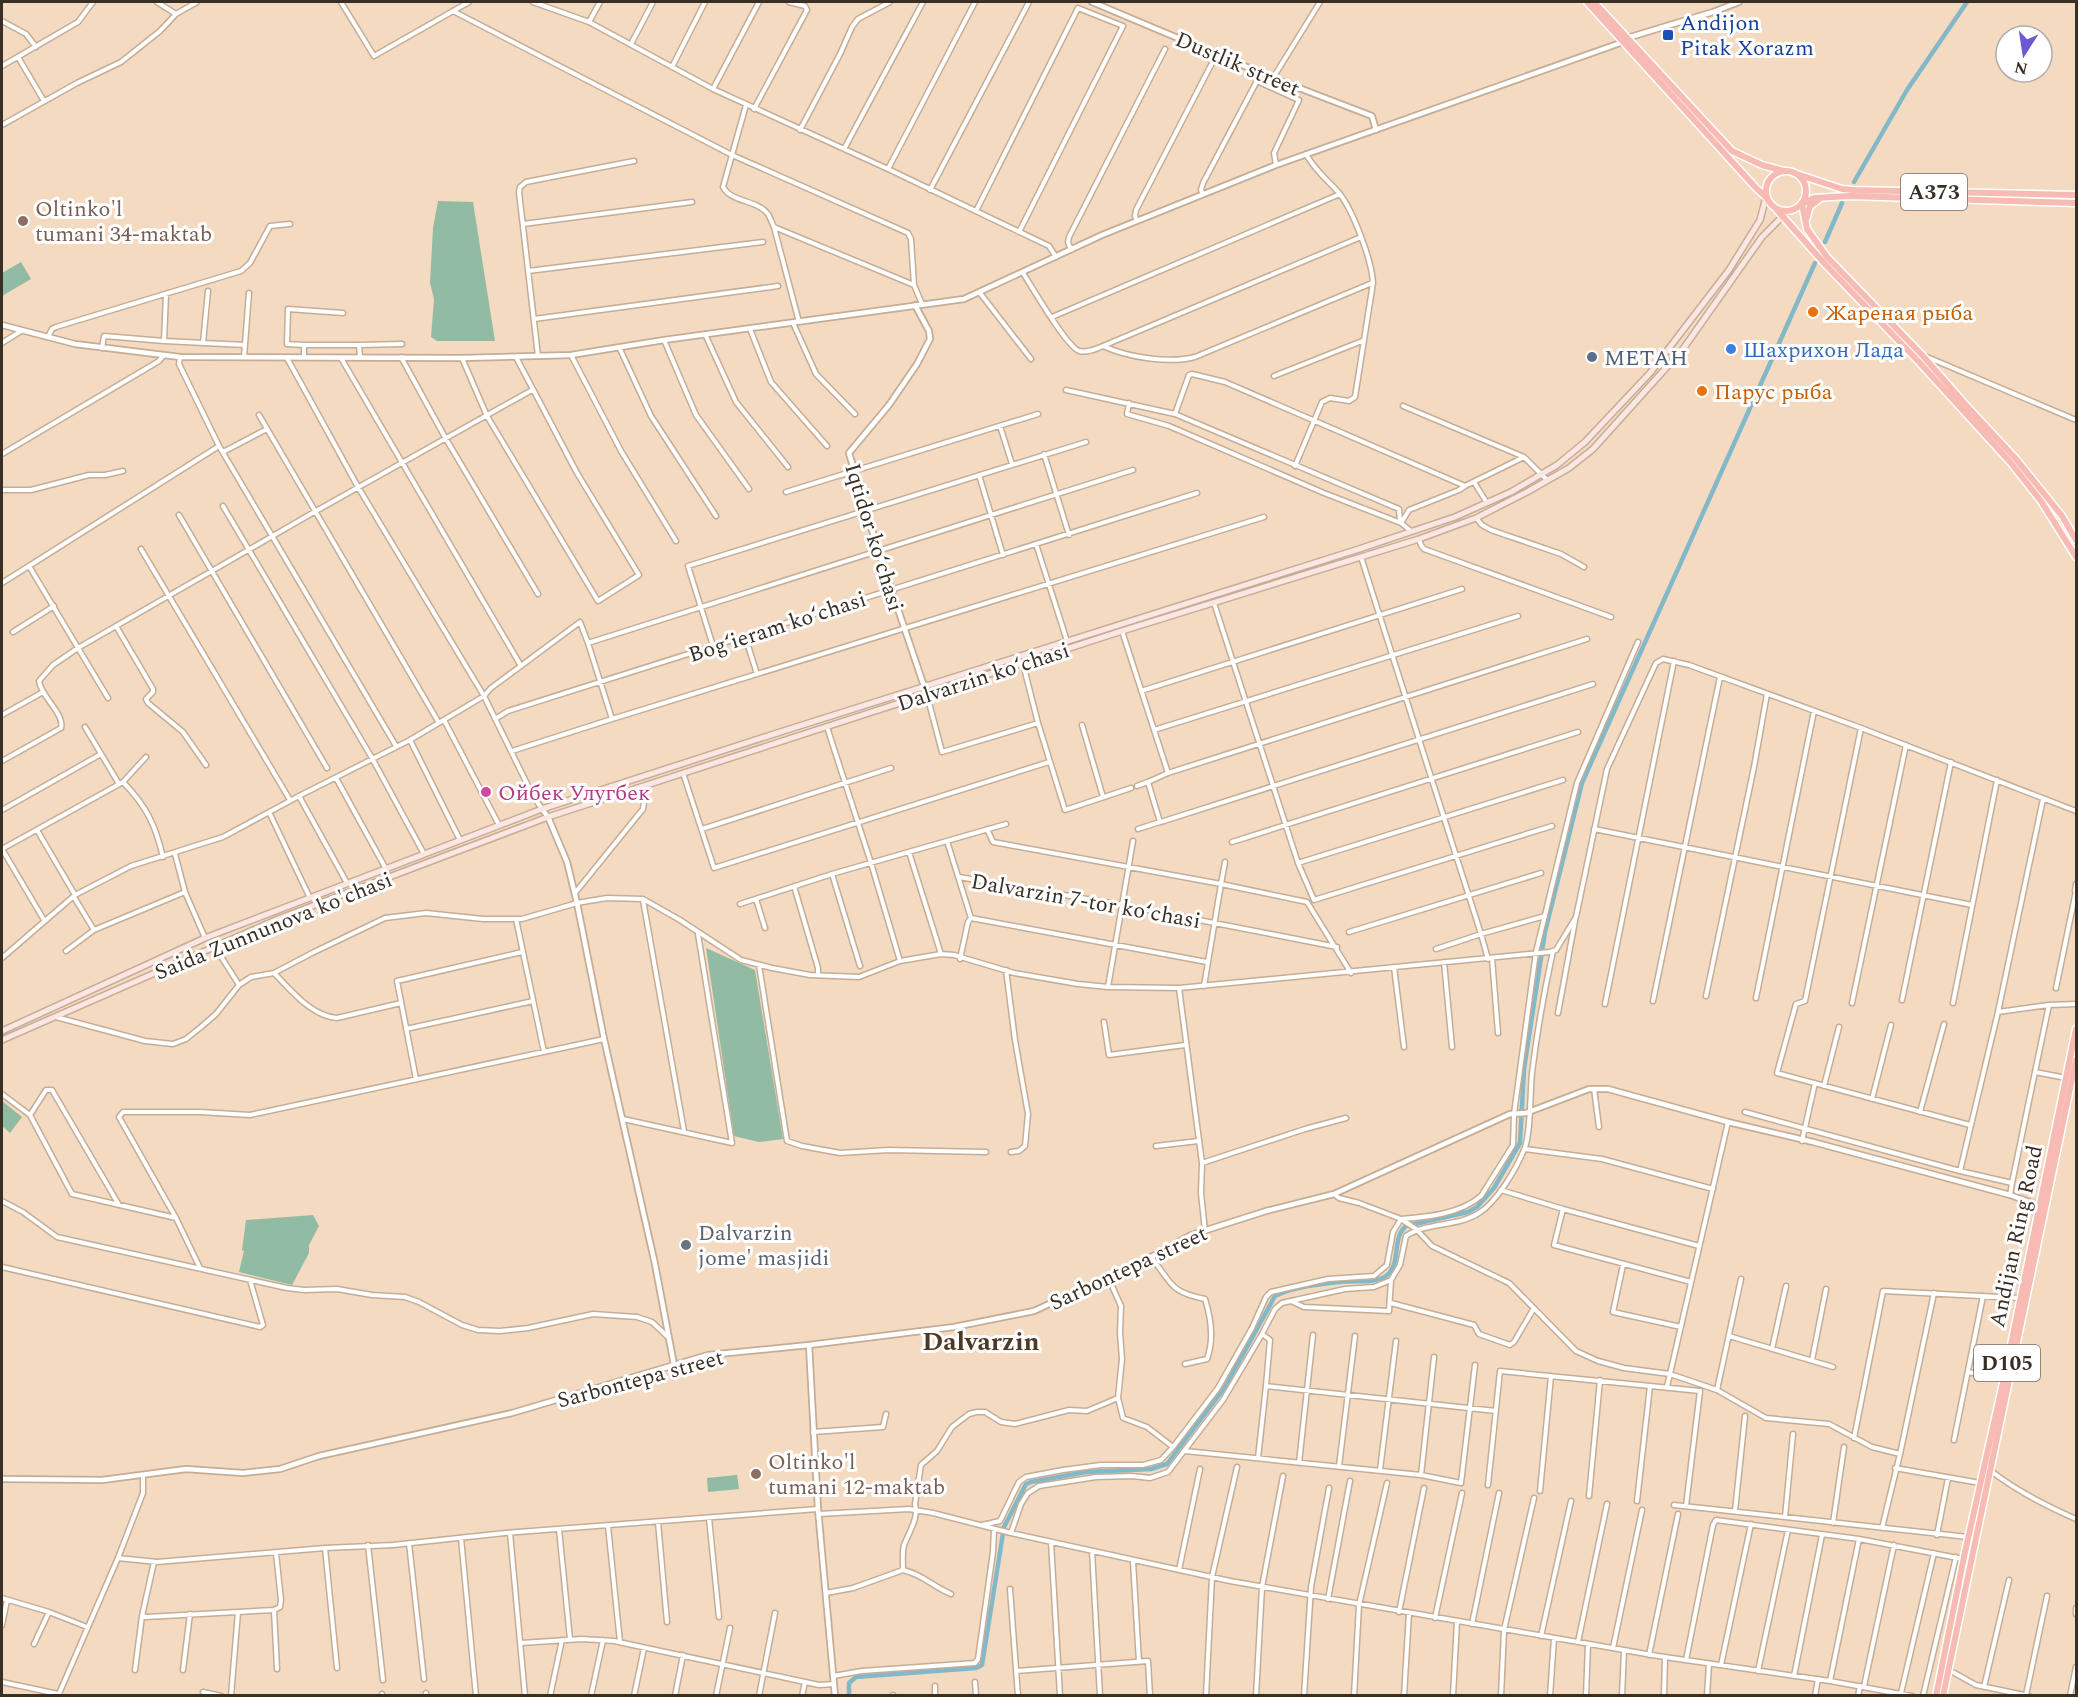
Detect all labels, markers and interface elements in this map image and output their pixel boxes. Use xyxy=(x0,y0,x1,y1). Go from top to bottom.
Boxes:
place label: Andijon Pitak Xorazm xyxy=(1680,7,1814,65)
street label: Dustlik street xyxy=(1170,23,1305,106)
north arrow xyxy=(1994,24,2054,84)
marker: Andijon Pitak Xorazm xyxy=(1661,28,1675,42)
text: N xyxy=(2012,55,2030,81)
road number: A373 xyxy=(1901,174,1967,210)
place label: Oltinko'l tumani 34-maktab xyxy=(35,193,212,251)
marker: Oltinko'l tumani 34-maktab xyxy=(16,214,30,228)
place label: Жареная рыба xyxy=(1825,297,1973,330)
marker: Жареная рыба xyxy=(1806,305,1820,319)
place label: Шахрихон Лада xyxy=(1743,334,1904,367)
place label: МЕТАН xyxy=(1604,342,1688,375)
marker: Шахрихон Лада xyxy=(1724,342,1738,356)
marker: МЕТАН xyxy=(1585,350,1599,364)
place label: Парус рыба xyxy=(1714,376,1833,409)
marker: Парус рыба xyxy=(1695,384,1709,398)
street label: Iqtidor koʻchasi xyxy=(835,459,912,616)
street label: Bogʻieram koʻchasi xyxy=(684,583,871,672)
street label: Dalvarzin koʻchasi xyxy=(893,634,1074,721)
place label: Ойбек Улугбек xyxy=(498,777,650,810)
marker: Ойбек Улугбек xyxy=(479,785,493,799)
street label: Saida Zunnunova ko'chasi xyxy=(150,864,397,989)
street label: Dalvarzin 7-tor koʻchasi xyxy=(968,865,1203,938)
street label: Andijan Ring Road xyxy=(1981,1142,2052,1331)
place label: Dalvarzin jome' masjidi xyxy=(698,1217,829,1275)
street label: Sarbontepa street xyxy=(1044,1217,1213,1319)
marker: Dalvarzin jome' masjidi xyxy=(679,1238,693,1252)
district label: Dalvarzin xyxy=(922,1322,1040,1362)
street label: Sarbontepa street xyxy=(553,1341,728,1418)
road number: D105 xyxy=(1974,1345,2040,1381)
place label: Oltinko'l tumani 12-maktab xyxy=(768,1446,945,1504)
marker: Oltinko'l tumani 12-maktab xyxy=(749,1467,763,1481)

